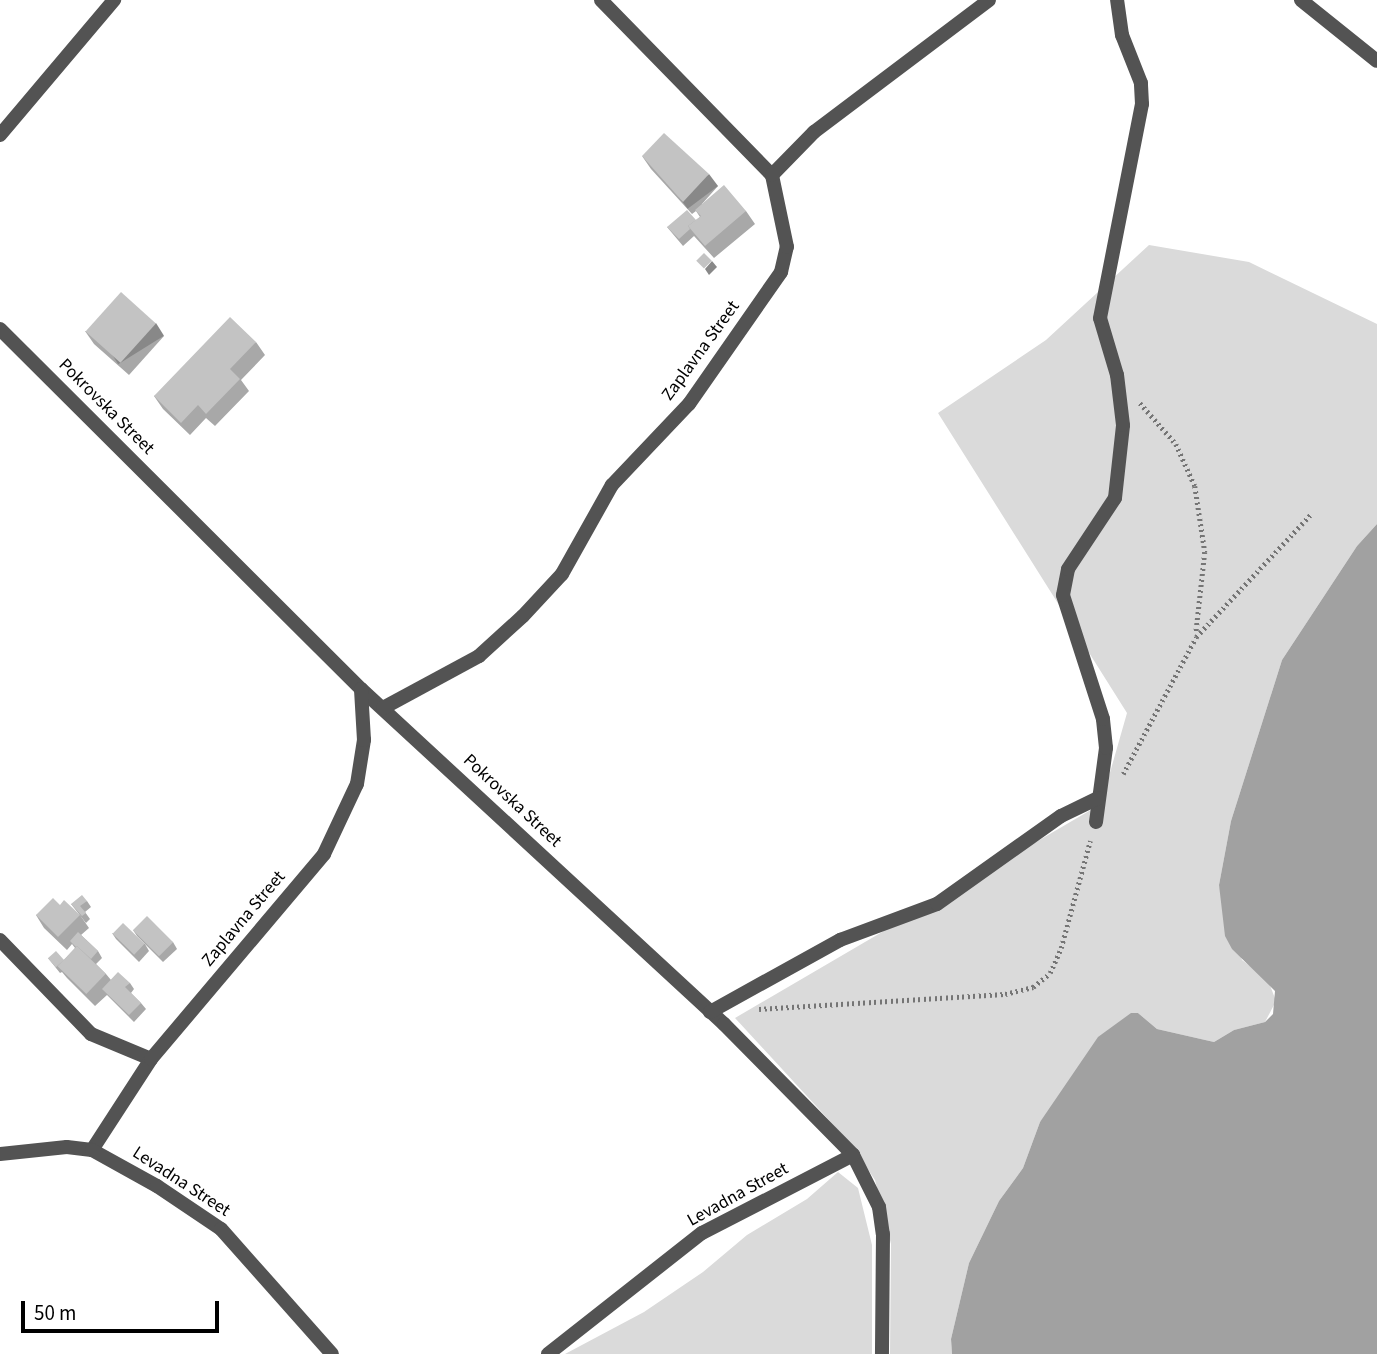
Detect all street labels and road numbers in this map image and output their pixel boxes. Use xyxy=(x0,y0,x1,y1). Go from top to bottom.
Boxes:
street label: Zaplavna Street xyxy=(658,297,744,405)
street label: Pokrovska Street xyxy=(54,355,158,459)
street label: Pokrovska Street xyxy=(458,750,566,852)
street label: Zaplavna Street xyxy=(198,867,290,971)
street label: Levadna Street xyxy=(128,1142,234,1222)
street label: Levadna Street xyxy=(684,1158,792,1232)

